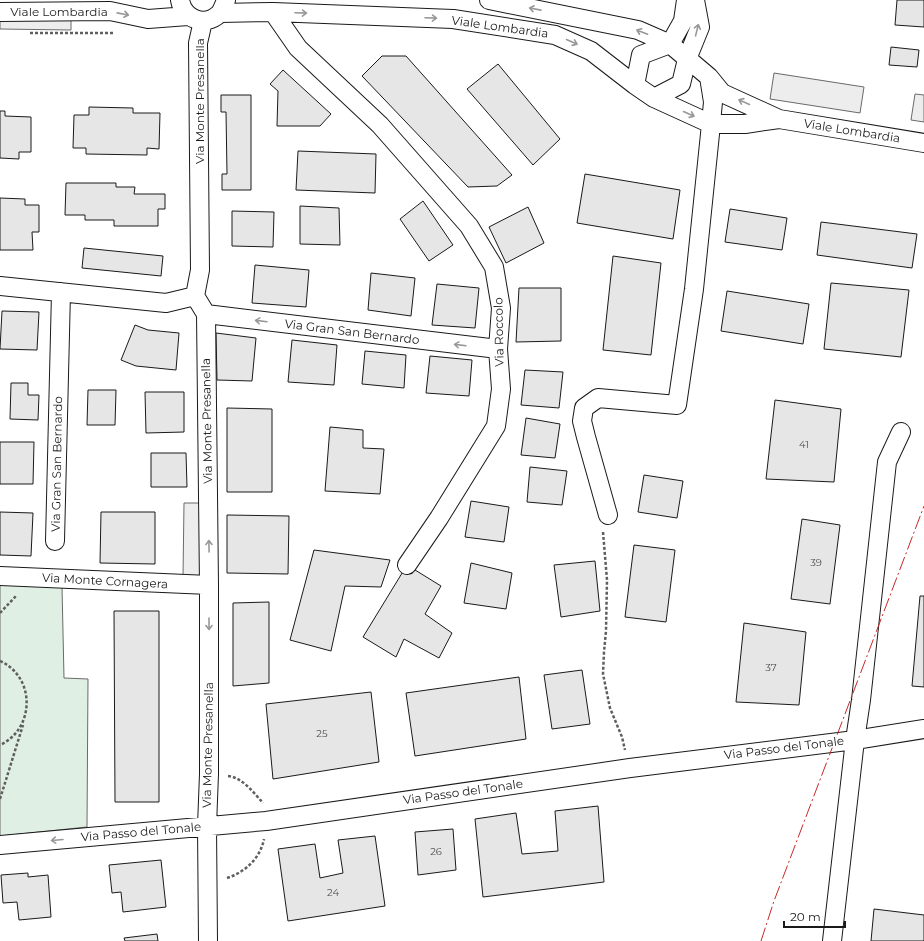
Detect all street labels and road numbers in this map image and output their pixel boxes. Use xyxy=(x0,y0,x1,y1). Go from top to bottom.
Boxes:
street label: Viale Lombardia xyxy=(10,4,108,19)
street label: Viale Lombardia xyxy=(451,12,549,41)
street label: Via Monte Presanella xyxy=(192,38,207,164)
street label: Viale Lombardia xyxy=(803,115,901,146)
street label: Via Roccolo xyxy=(490,297,507,367)
street label: Via Gran San Bernardo xyxy=(284,316,420,347)
street label: Via Monte Presanella xyxy=(198,358,215,484)
street label: Via Gran San Bernardo xyxy=(48,396,65,532)
street label: Via Monte Cornagera xyxy=(42,570,168,591)
street label: Via Monte Presanella xyxy=(199,682,216,808)
street label: Via Passo del Tonale xyxy=(723,733,845,762)
street label: Via Passo del Tonale xyxy=(402,776,524,807)
street label: Via Passo del Tonale xyxy=(80,819,202,844)

